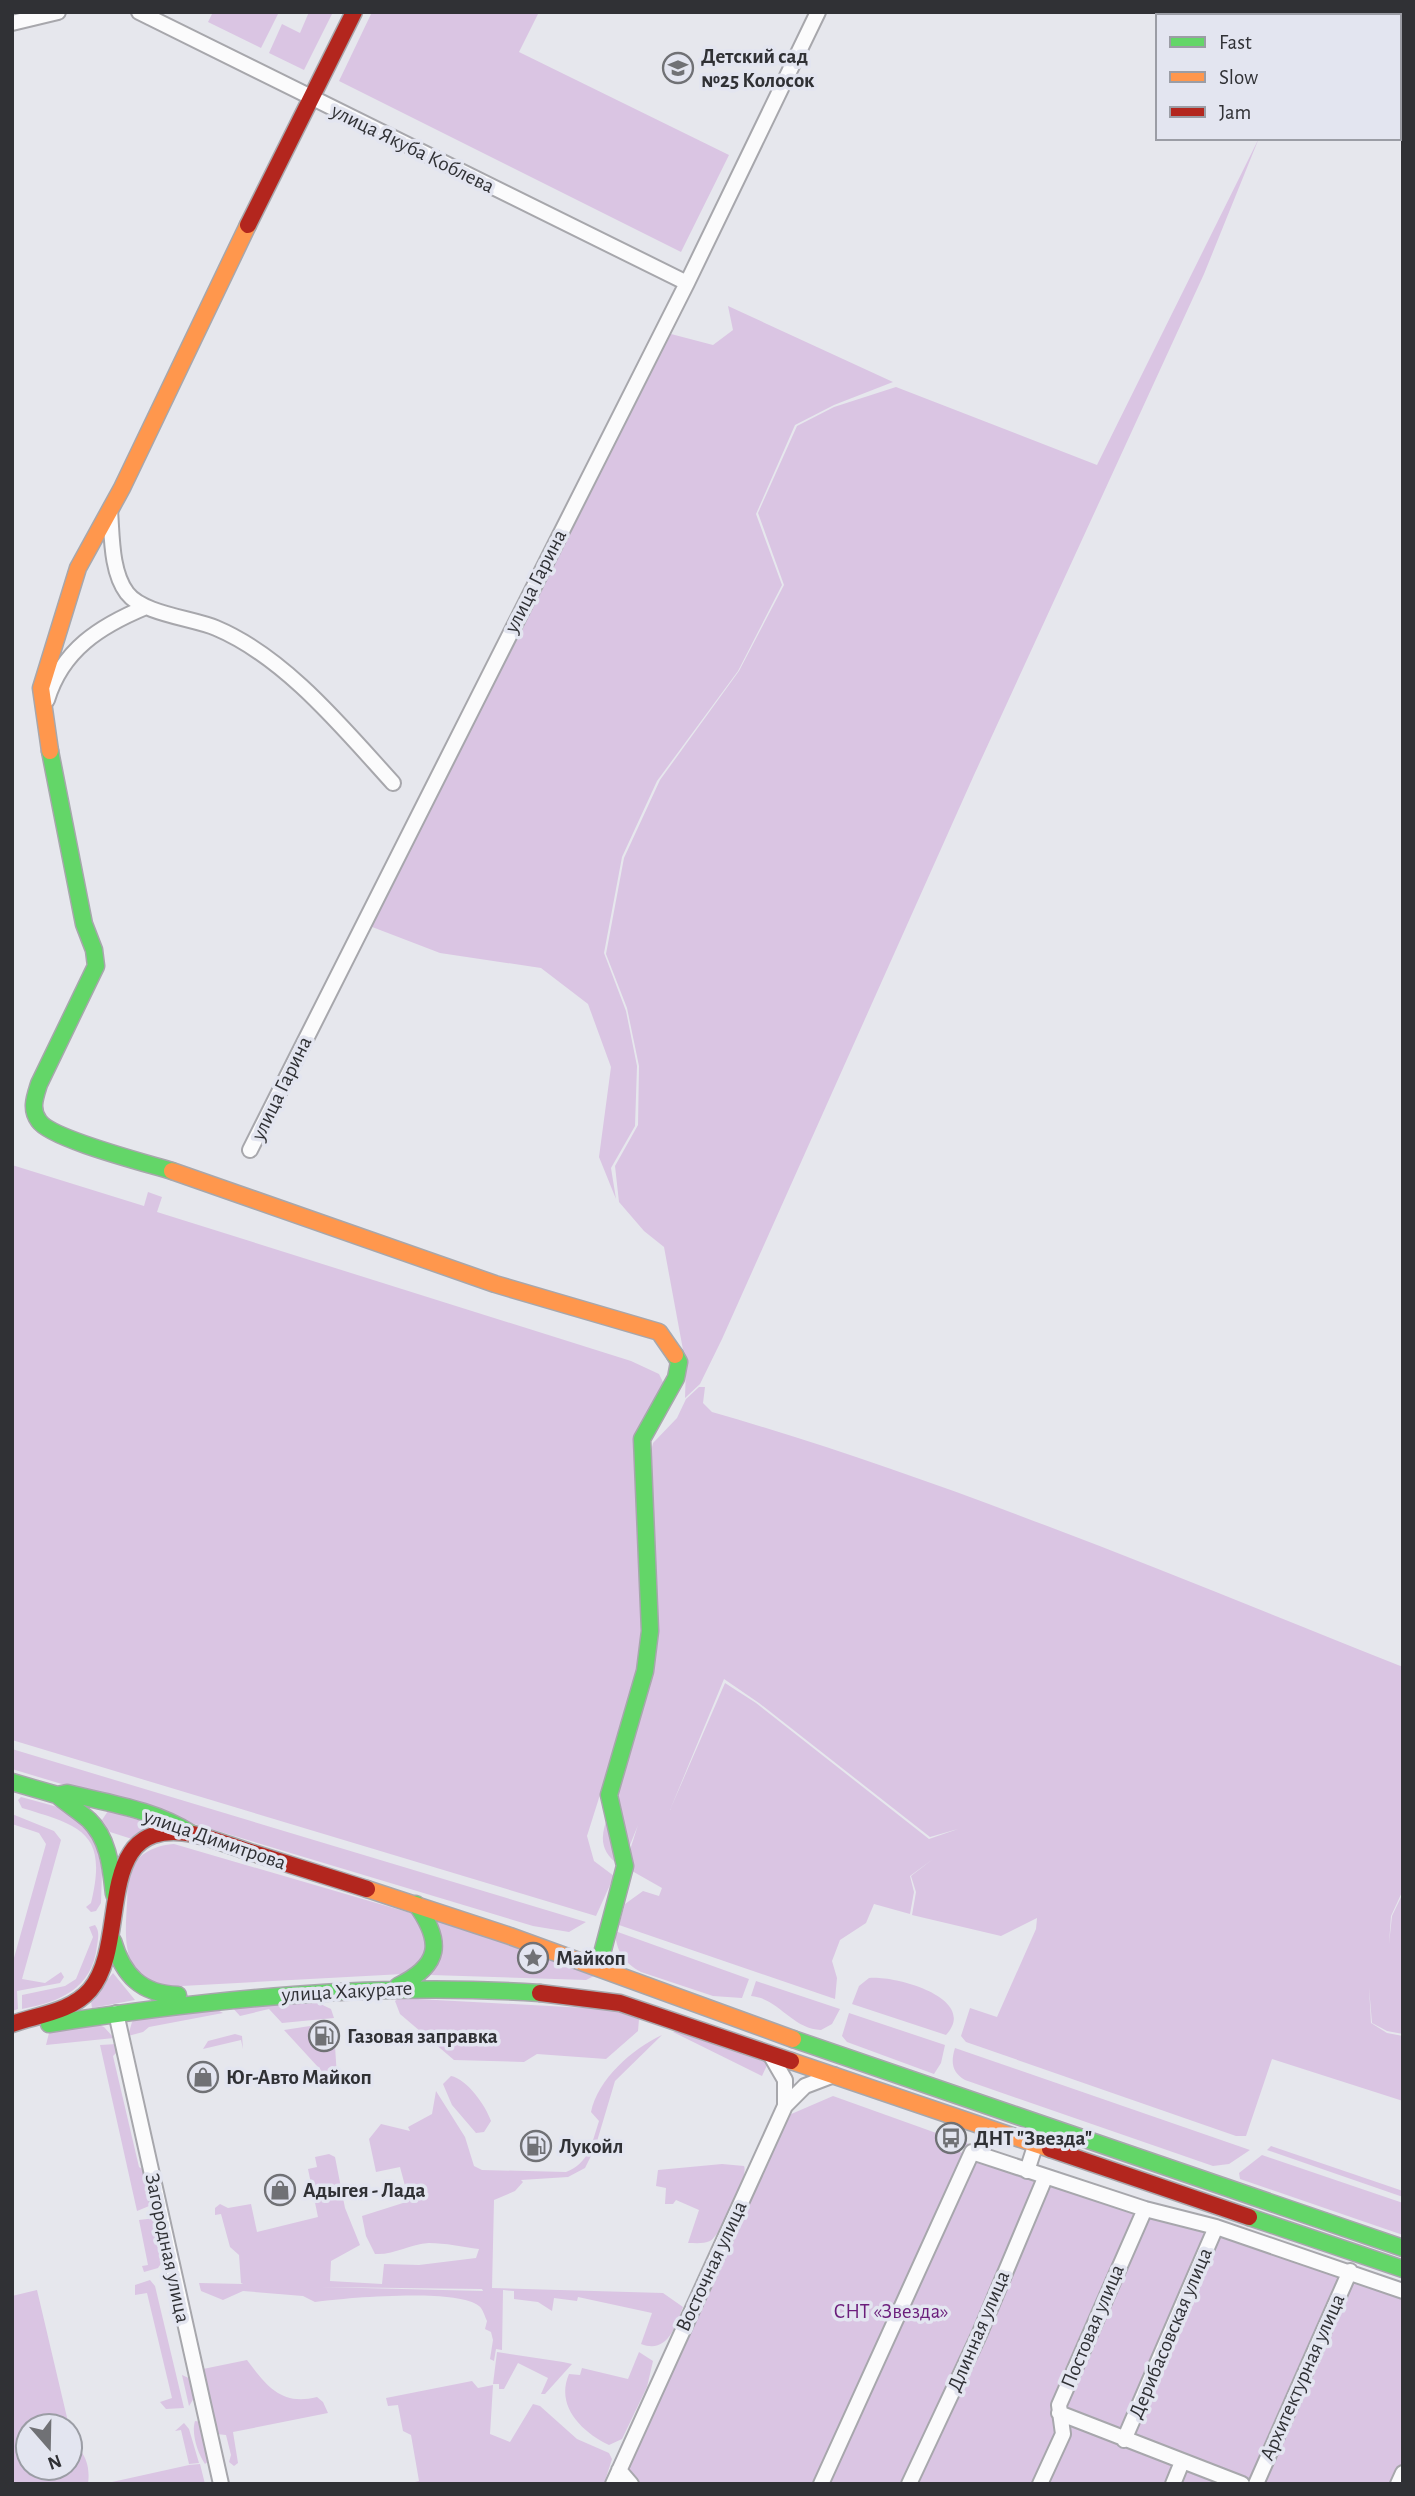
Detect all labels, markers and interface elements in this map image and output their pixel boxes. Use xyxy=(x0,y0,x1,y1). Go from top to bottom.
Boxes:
legend xyxy=(1156,14,1401,140)
text: Fast xyxy=(1219,32,1252,53)
place label: Детский сад №25 Колосок xyxy=(701,46,815,91)
school or university icon: Детский сад №25 Колосок xyxy=(661,51,695,85)
text: Slow xyxy=(1219,67,1258,88)
street label: улица Якуба Коблева xyxy=(327,99,498,197)
text: Jam xyxy=(1219,102,1251,123)
street label: улица Гарина xyxy=(500,526,571,637)
street label: улица Гарина xyxy=(247,1033,316,1144)
street label: улица Димитрова xyxy=(140,1805,289,1874)
place icon: Майкоп xyxy=(516,1941,550,1975)
place label: Майкоп xyxy=(556,1948,626,1969)
street label: улица Хакурате xyxy=(280,1978,413,2005)
fuel station icon: Газовая заправка xyxy=(307,2019,341,2053)
place label: Газовая заправка xyxy=(347,2026,498,2047)
shop icon: Юг-Авто Майкоп xyxy=(186,2060,220,2094)
place label: Юг-Авто Майкоп xyxy=(226,2067,372,2088)
bus stop icon: ДНТ "Звезда" xyxy=(934,2121,968,2155)
place label: ДНТ "Звезда" xyxy=(974,2128,1092,2149)
fuel station icon: Лукойл xyxy=(519,2129,553,2163)
place label: Лукойл xyxy=(559,2136,623,2157)
street label: Загородная улица xyxy=(141,2172,194,2325)
shop icon: Адыгея - Лада xyxy=(263,2173,297,2207)
place label: Адыгея - Лада xyxy=(303,2180,426,2201)
street label: Восточная улица xyxy=(672,2197,751,2335)
street label: Дерибасовская улица xyxy=(1125,2245,1216,2422)
street label: Постовая улица xyxy=(1057,2261,1128,2391)
street label: Длинная улица xyxy=(944,2267,1013,2395)
street label: Архитектурная улица xyxy=(1256,2290,1349,2464)
park label: СНТ «Звезда» xyxy=(833,2301,949,2322)
north arrow xyxy=(14,2412,84,2482)
text: N xyxy=(45,2450,64,2473)

